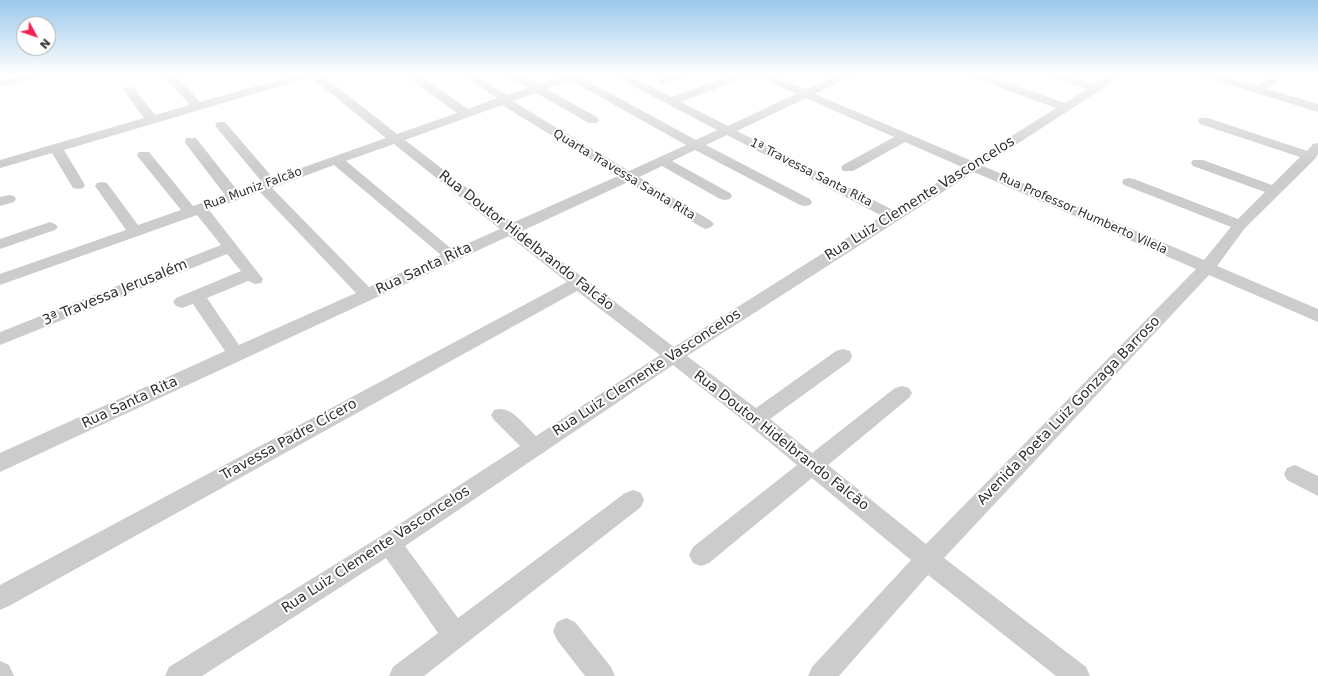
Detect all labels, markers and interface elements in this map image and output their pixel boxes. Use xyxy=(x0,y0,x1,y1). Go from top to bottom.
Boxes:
north arrow xyxy=(16,16,56,56)
text: N xyxy=(37,36,53,51)
street label: Quarta Travessa Santa Rita xyxy=(550,127,698,223)
street label: Rua Luiz Clemente Vasconcelos xyxy=(822,133,1018,265)
street label: 1ª Travessa Santa Rita xyxy=(747,136,875,210)
street label: Rua Muniz Falcão xyxy=(202,165,304,213)
street label: Rua Doutor Hidelbrando Falcão xyxy=(435,167,617,315)
street label: Rua Professor Humberto Vilela xyxy=(997,170,1169,258)
street label: Rua Santa Rita xyxy=(374,240,474,298)
street label: 3ª Travessa Jerusalém xyxy=(40,256,190,330)
street label: Rua Luiz Clemente Vasconcelos xyxy=(550,306,744,440)
street label: Avenida Poeta Luiz Gonzaga Barroso xyxy=(974,313,1164,509)
street label: Rua Doutor Hidelbrando Falcão xyxy=(690,367,872,515)
street label: Rua Santa Rita xyxy=(80,374,180,432)
street label: Travessa Padre Cícero xyxy=(218,396,360,484)
street label: Rua Luiz Clemente Vasconcelos xyxy=(279,483,473,617)

